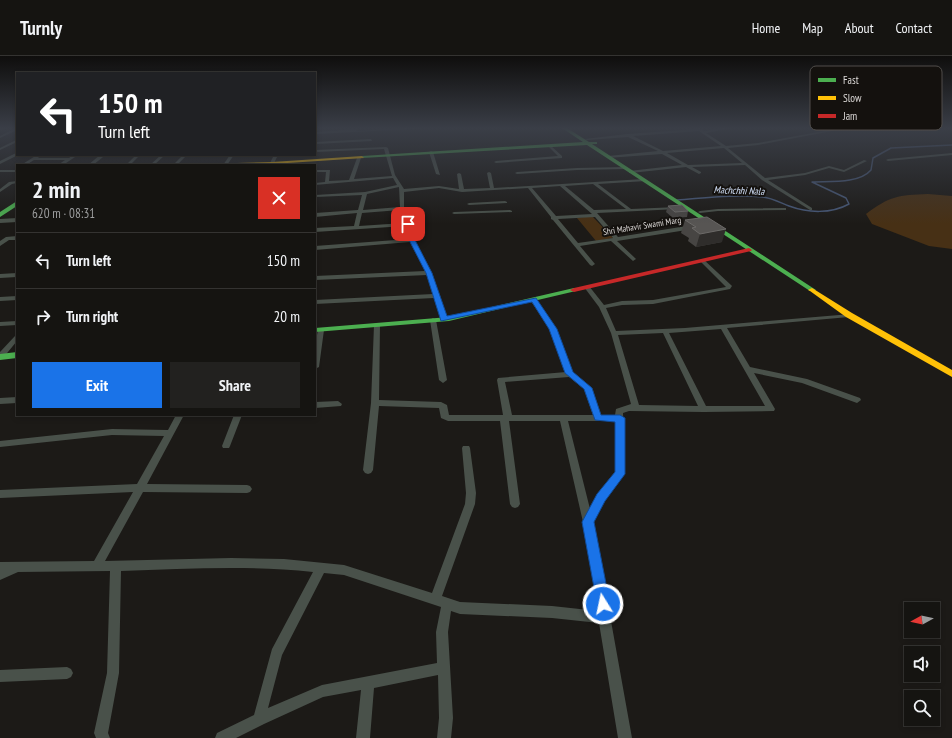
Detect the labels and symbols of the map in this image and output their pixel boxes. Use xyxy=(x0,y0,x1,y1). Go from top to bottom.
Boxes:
legend xyxy=(810,66,942,130)
text: Fast xyxy=(843,73,859,87)
text: Slow xyxy=(843,91,862,105)
text: Jam xyxy=(842,109,857,123)
water label: Machchhi Nala xyxy=(713,183,766,198)
pin xyxy=(391,207,425,241)
street label: Shri Mahavir Swami Marg xyxy=(602,214,682,237)
position arrow xyxy=(582,583,624,625)
north arrow xyxy=(904,602,940,638)

